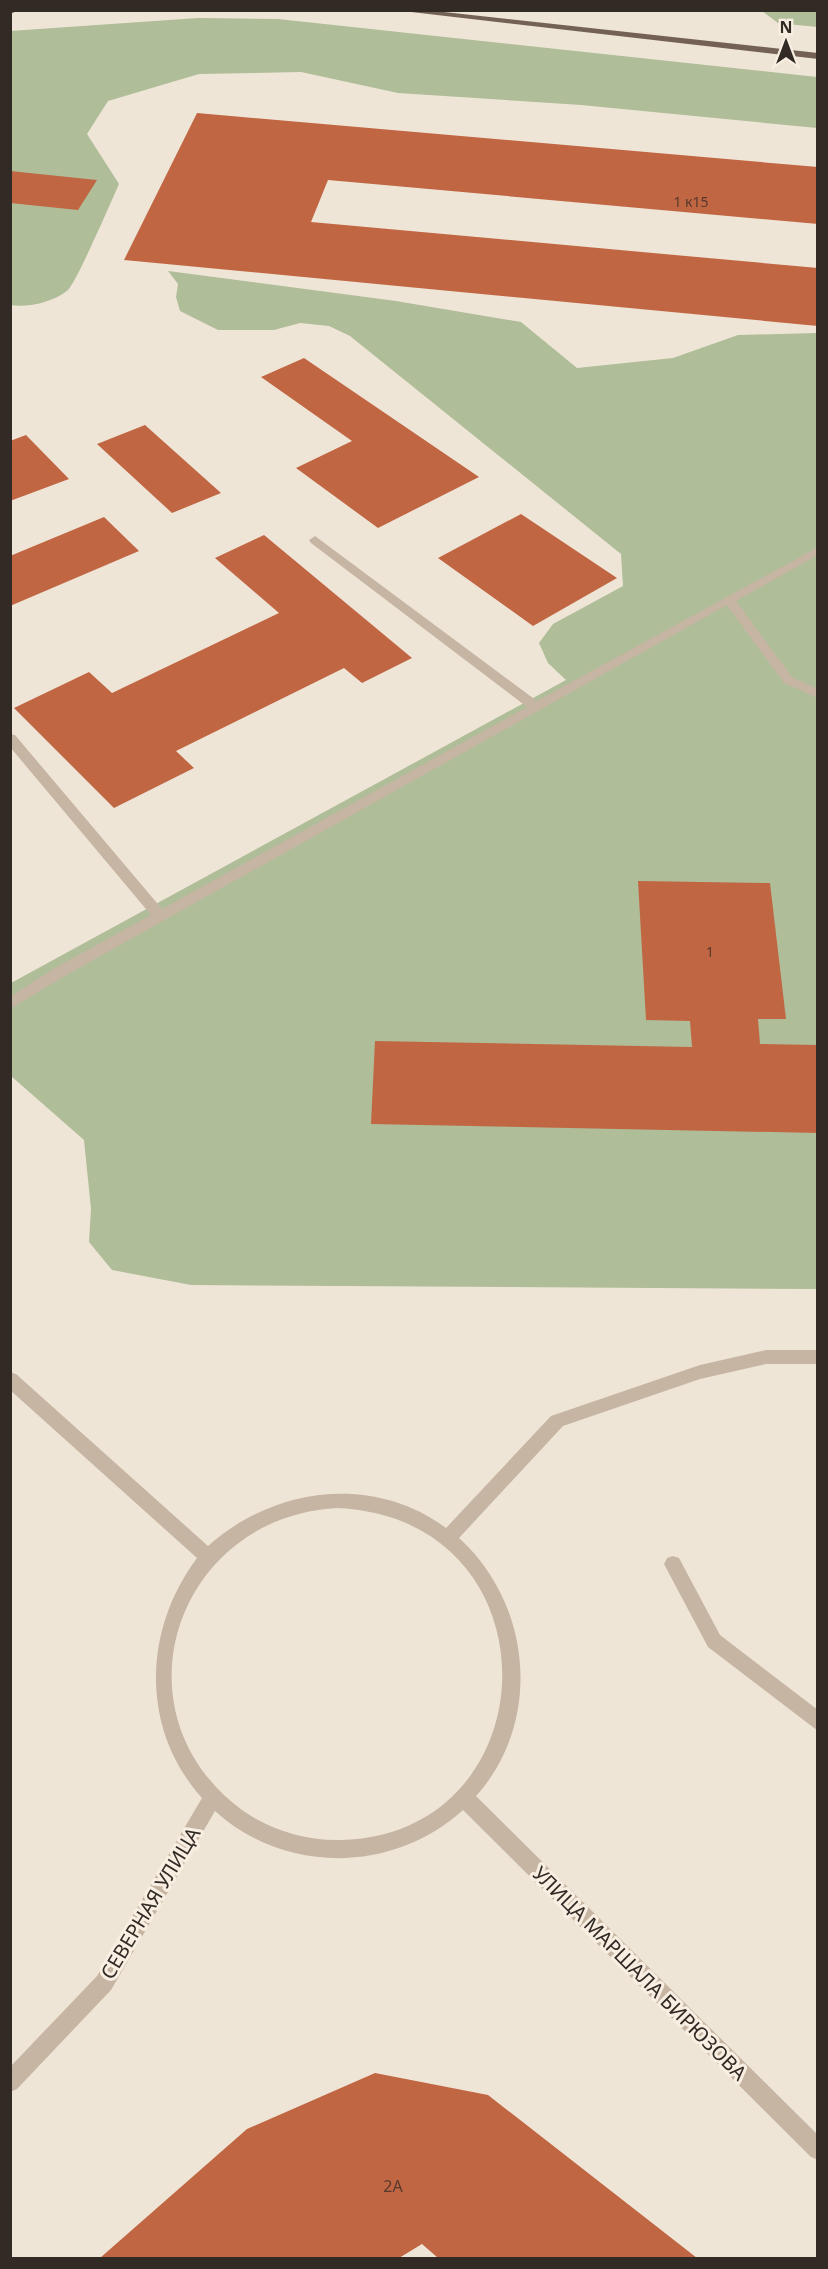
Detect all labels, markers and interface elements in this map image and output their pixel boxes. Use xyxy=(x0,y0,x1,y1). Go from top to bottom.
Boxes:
north arrow xyxy=(756,12,816,72)
text: N xyxy=(779,16,793,38)
house number: 1 к15 xyxy=(673,192,709,211)
house number: 1 xyxy=(706,942,714,961)
street label: СЕВЕРНАЯ УЛИЦА xyxy=(94,1822,206,1984)
street label: УЛИЦА МАРШАЛА БИРЮЗОВА xyxy=(527,1860,753,2086)
house number: 2А xyxy=(383,2175,403,2197)

